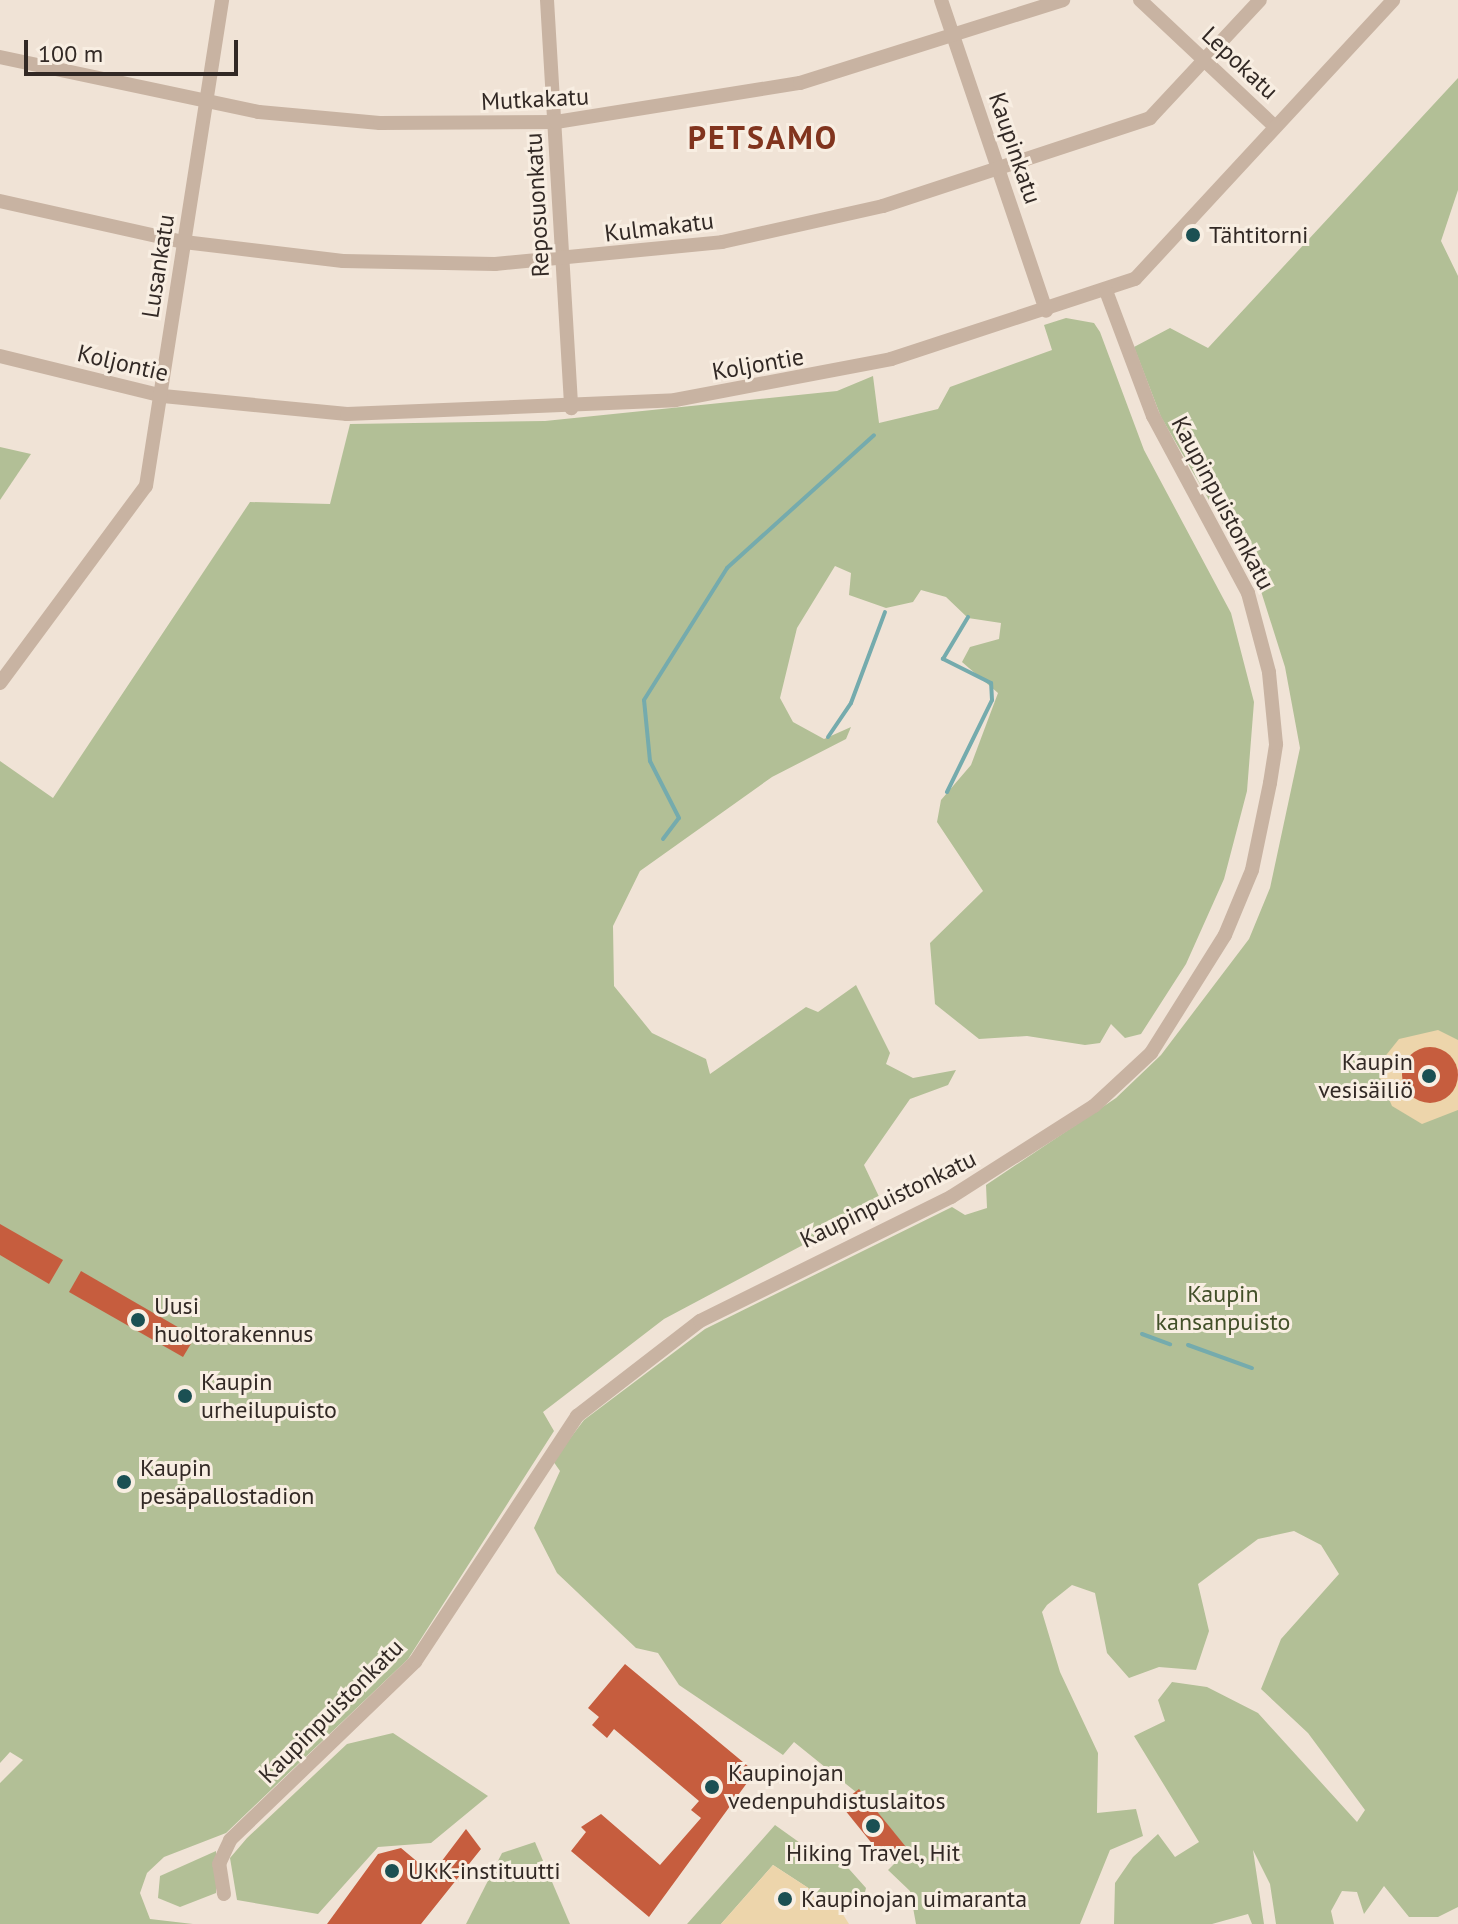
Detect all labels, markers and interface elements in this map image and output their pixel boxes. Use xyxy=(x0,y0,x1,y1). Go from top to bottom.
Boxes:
street label: Lepokatu xyxy=(1196,21,1284,105)
scale bar xyxy=(28,24,242,74)
text: 100 m xyxy=(38,38,103,69)
street label: Mutkakatu xyxy=(480,82,590,116)
street label: Kaupinkatu xyxy=(983,89,1047,207)
district label: PETSAMO xyxy=(688,118,838,156)
street label: Reposuonkatu xyxy=(519,132,555,278)
street label: Kulmakatu xyxy=(603,206,715,248)
street label: Lusankatu xyxy=(136,212,180,320)
place label: Tähtitorni xyxy=(1209,221,1309,249)
marker: Tähtitorni xyxy=(1184,226,1202,244)
street label: Koljontie xyxy=(75,339,171,387)
street label: Koljontie xyxy=(710,342,806,386)
street label: Kaupinpuistonkatu xyxy=(1165,411,1281,595)
place label: Kaupin vesisäiliö xyxy=(1318,1048,1413,1104)
marker: Kaupin vesisäiliö xyxy=(1420,1067,1438,1085)
street label: Kaupinpuistonkatu xyxy=(795,1144,981,1254)
park label: Kaupin kansanpuisto xyxy=(1156,1280,1290,1336)
place label: Uusi huoltorakennus xyxy=(154,1292,313,1348)
marker: Uusi huoltorakennus xyxy=(129,1311,147,1329)
place label: Kaupin urheilupuisto xyxy=(201,1368,337,1424)
marker: Kaupin urheilupuisto xyxy=(176,1387,194,1405)
place label: Kaupin pesäpallostadion xyxy=(140,1454,314,1510)
marker: Kaupin pesäpallostadion xyxy=(115,1473,133,1491)
street label: Kaupinpuistonkatu xyxy=(253,1633,409,1789)
place label: Kaupinojan vedenpuhdistuslaitos xyxy=(728,1759,946,1815)
marker: Kaupinojan vedenpuhdistuslaitos xyxy=(703,1778,721,1796)
marker: Hiking Travel, Hit xyxy=(864,1817,882,1835)
place label: Hiking Travel, Hit xyxy=(785,1839,961,1867)
place label: UKK-instituutti xyxy=(408,1857,561,1885)
marker: UKK-instituutti xyxy=(383,1862,401,1880)
place label: Kaupinojan uimaranta xyxy=(801,1885,1027,1913)
marker: Kaupinojan uimaranta xyxy=(776,1890,794,1908)

